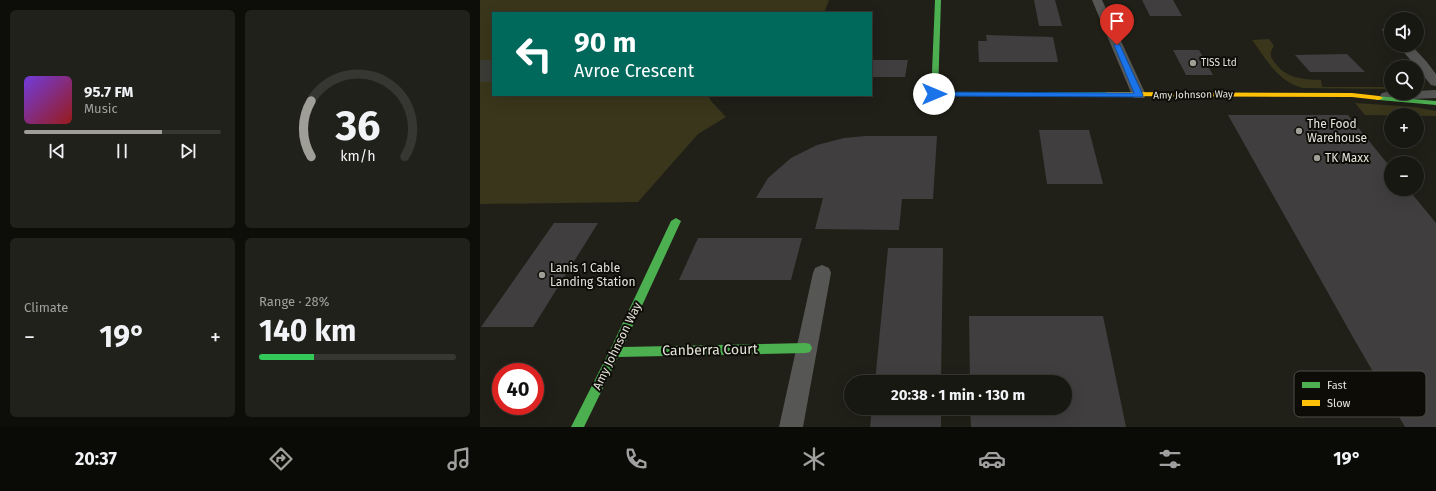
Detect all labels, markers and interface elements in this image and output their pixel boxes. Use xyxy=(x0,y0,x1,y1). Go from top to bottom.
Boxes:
pin xyxy=(1100,4,1134,45)
icon: arrive xyxy=(1106,10,1128,32)
map controls xyxy=(1384,12,1424,196)
button: sound xyxy=(1384,12,1424,52)
text: 90 m xyxy=(574,26,636,59)
icon: left xyxy=(508,28,560,80)
place label: TISS Ltd xyxy=(1201,57,1237,69)
marker: TISS Ltd xyxy=(1188,58,1198,68)
text: Avroe Crescent xyxy=(574,60,694,82)
button: search xyxy=(1384,60,1424,100)
position arrow xyxy=(913,73,955,115)
text: 95.7 FM xyxy=(84,83,133,101)
street label: Amy Johnson Way xyxy=(1153,88,1233,102)
text: Music xyxy=(84,101,118,116)
text: 36 xyxy=(334,101,380,151)
button: + xyxy=(1384,108,1424,148)
place label: The Food Warehouse xyxy=(1307,117,1367,145)
marker: The Food Warehouse xyxy=(1294,126,1304,136)
icon: previous xyxy=(46,140,68,162)
icon: pause xyxy=(111,140,133,162)
icon: next xyxy=(177,140,199,162)
text: km/h xyxy=(340,147,375,164)
place label: TK Maxx xyxy=(1325,151,1369,165)
marker: TK Maxx xyxy=(1312,153,1322,163)
button: − xyxy=(1384,156,1424,196)
place label: Lanis 1 Cable Landing Station xyxy=(550,261,636,289)
marker: Lanis 1 Cable Landing Station xyxy=(537,270,547,280)
text: Range · 28% xyxy=(259,294,329,309)
text: Climate xyxy=(24,300,68,315)
street label: Amy Johnson Way xyxy=(590,300,644,392)
text: 140 km xyxy=(259,313,356,349)
text: 19° xyxy=(99,319,146,355)
text: − xyxy=(24,324,35,351)
text: + xyxy=(210,324,221,351)
street label: Canberra Court xyxy=(662,341,759,359)
speed limit sign: 40 xyxy=(492,363,544,415)
legend xyxy=(1294,371,1426,417)
text: Fast xyxy=(1327,379,1347,392)
text: 20:38 · 1 min · 130 m xyxy=(891,386,1025,404)
text: Slow xyxy=(1327,397,1351,410)
icon: directions xyxy=(267,445,295,473)
icon: music xyxy=(445,445,473,473)
icon: phone xyxy=(622,445,650,473)
icon: climate xyxy=(800,445,828,473)
icon: car xyxy=(978,445,1006,473)
icon: filters xyxy=(1156,445,1184,473)
text: 20:37 xyxy=(75,448,117,470)
text: 19° xyxy=(1333,448,1361,470)

